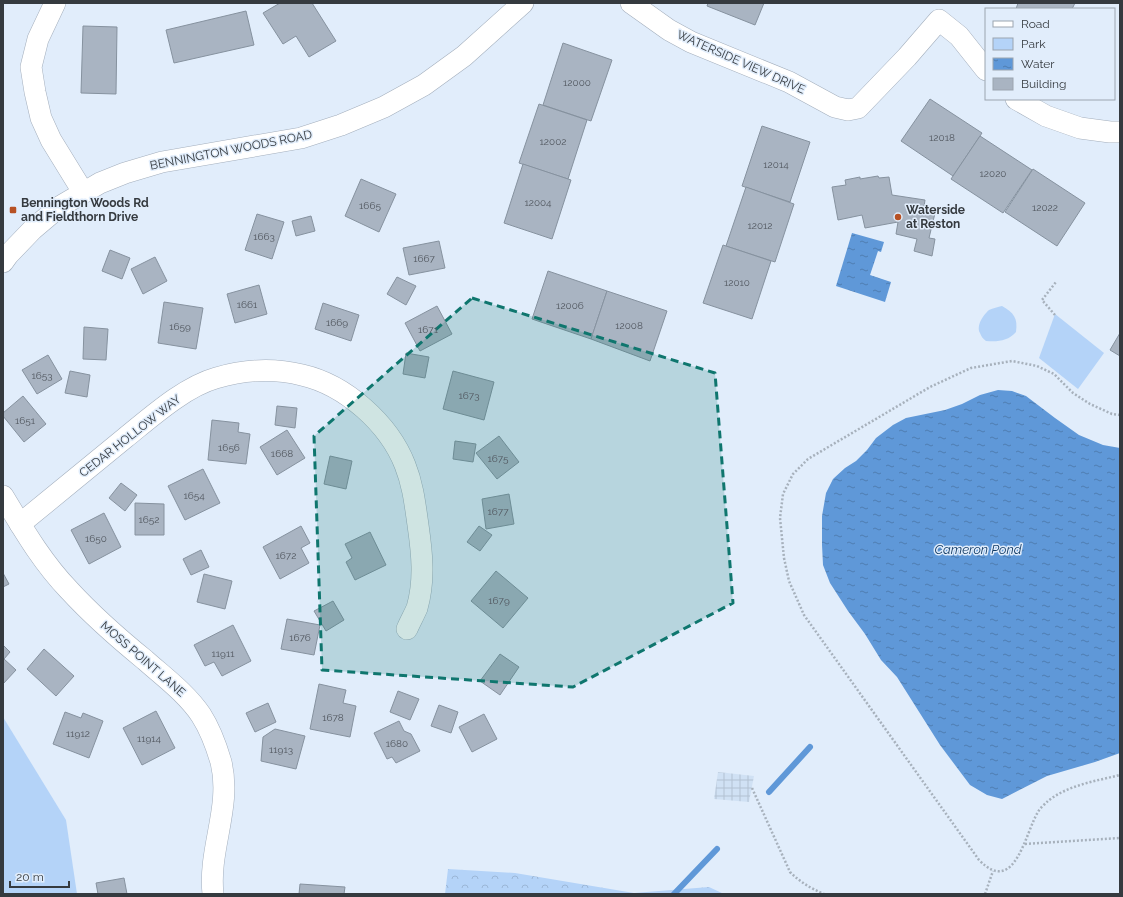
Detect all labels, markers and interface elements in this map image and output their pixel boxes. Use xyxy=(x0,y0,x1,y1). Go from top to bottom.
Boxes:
legend xyxy=(985,8,1115,100)
text: Road xyxy=(1021,17,1050,31)
street label: WATERSIDE VIEW DRIVE xyxy=(675,27,807,97)
text: Park xyxy=(1021,37,1046,51)
text: Water xyxy=(1021,57,1055,71)
house number: 12000 xyxy=(563,77,591,88)
text: Building xyxy=(1021,77,1067,91)
street label: BENNINGTON WOODS ROAD xyxy=(149,127,314,173)
house number: 12018 xyxy=(929,132,955,143)
house number: 12002 xyxy=(540,136,566,147)
house number: 12014 xyxy=(763,159,789,170)
house number: 12020 xyxy=(980,168,1006,179)
place label: Bennington Woods Rd and Fieldthorn Drive xyxy=(21,196,149,224)
house number: 12004 xyxy=(524,197,552,208)
house number: 1665 xyxy=(359,200,381,211)
house number: 12022 xyxy=(1032,202,1058,213)
place label: Waterside at Reston xyxy=(906,203,965,231)
marker: Bennington Woods Rd and Fieldthorn Drive xyxy=(8,205,18,215)
marker: Waterside at Reston xyxy=(893,212,903,222)
house number: 12012 xyxy=(747,220,773,231)
house number: 1663 xyxy=(253,231,275,242)
house number: 1667 xyxy=(413,253,435,264)
house number: 12010 xyxy=(724,277,750,288)
house number: 1661 xyxy=(237,299,258,310)
house number: 12006 xyxy=(556,300,584,311)
house number: 1669 xyxy=(326,317,348,328)
house number: 12008 xyxy=(615,320,643,331)
house number: 1659 xyxy=(169,321,191,332)
house number: 1671 xyxy=(418,324,439,335)
house number: 1653 xyxy=(31,370,53,381)
house number: 1673 xyxy=(459,390,480,401)
street label: CEDAR HOLLOW WAY xyxy=(77,392,184,480)
house number: 1651 xyxy=(15,415,36,426)
house number: 1656 xyxy=(218,442,240,453)
house number: 1668 xyxy=(271,448,293,459)
house number: 1675 xyxy=(488,453,509,464)
house number: 1654 xyxy=(183,490,205,501)
house number: 1677 xyxy=(487,506,509,517)
house number: 1652 xyxy=(139,514,159,525)
house number: 1650 xyxy=(85,533,107,544)
water label: Cameron Pond xyxy=(934,542,1022,557)
house number: 1672 xyxy=(276,550,296,561)
house number: 1679 xyxy=(488,595,510,606)
street label: MOSS POINT LANE xyxy=(98,618,188,700)
house number: 1676 xyxy=(289,632,311,643)
house number: 11911 xyxy=(212,648,235,659)
house number: 1678 xyxy=(322,712,344,723)
house number: 11912 xyxy=(66,728,90,739)
house number: 11914 xyxy=(137,733,162,744)
house number: 1680 xyxy=(386,738,408,749)
house number: 11913 xyxy=(269,744,293,755)
scale bar xyxy=(10,863,69,889)
text: 20 m xyxy=(16,870,44,884)

